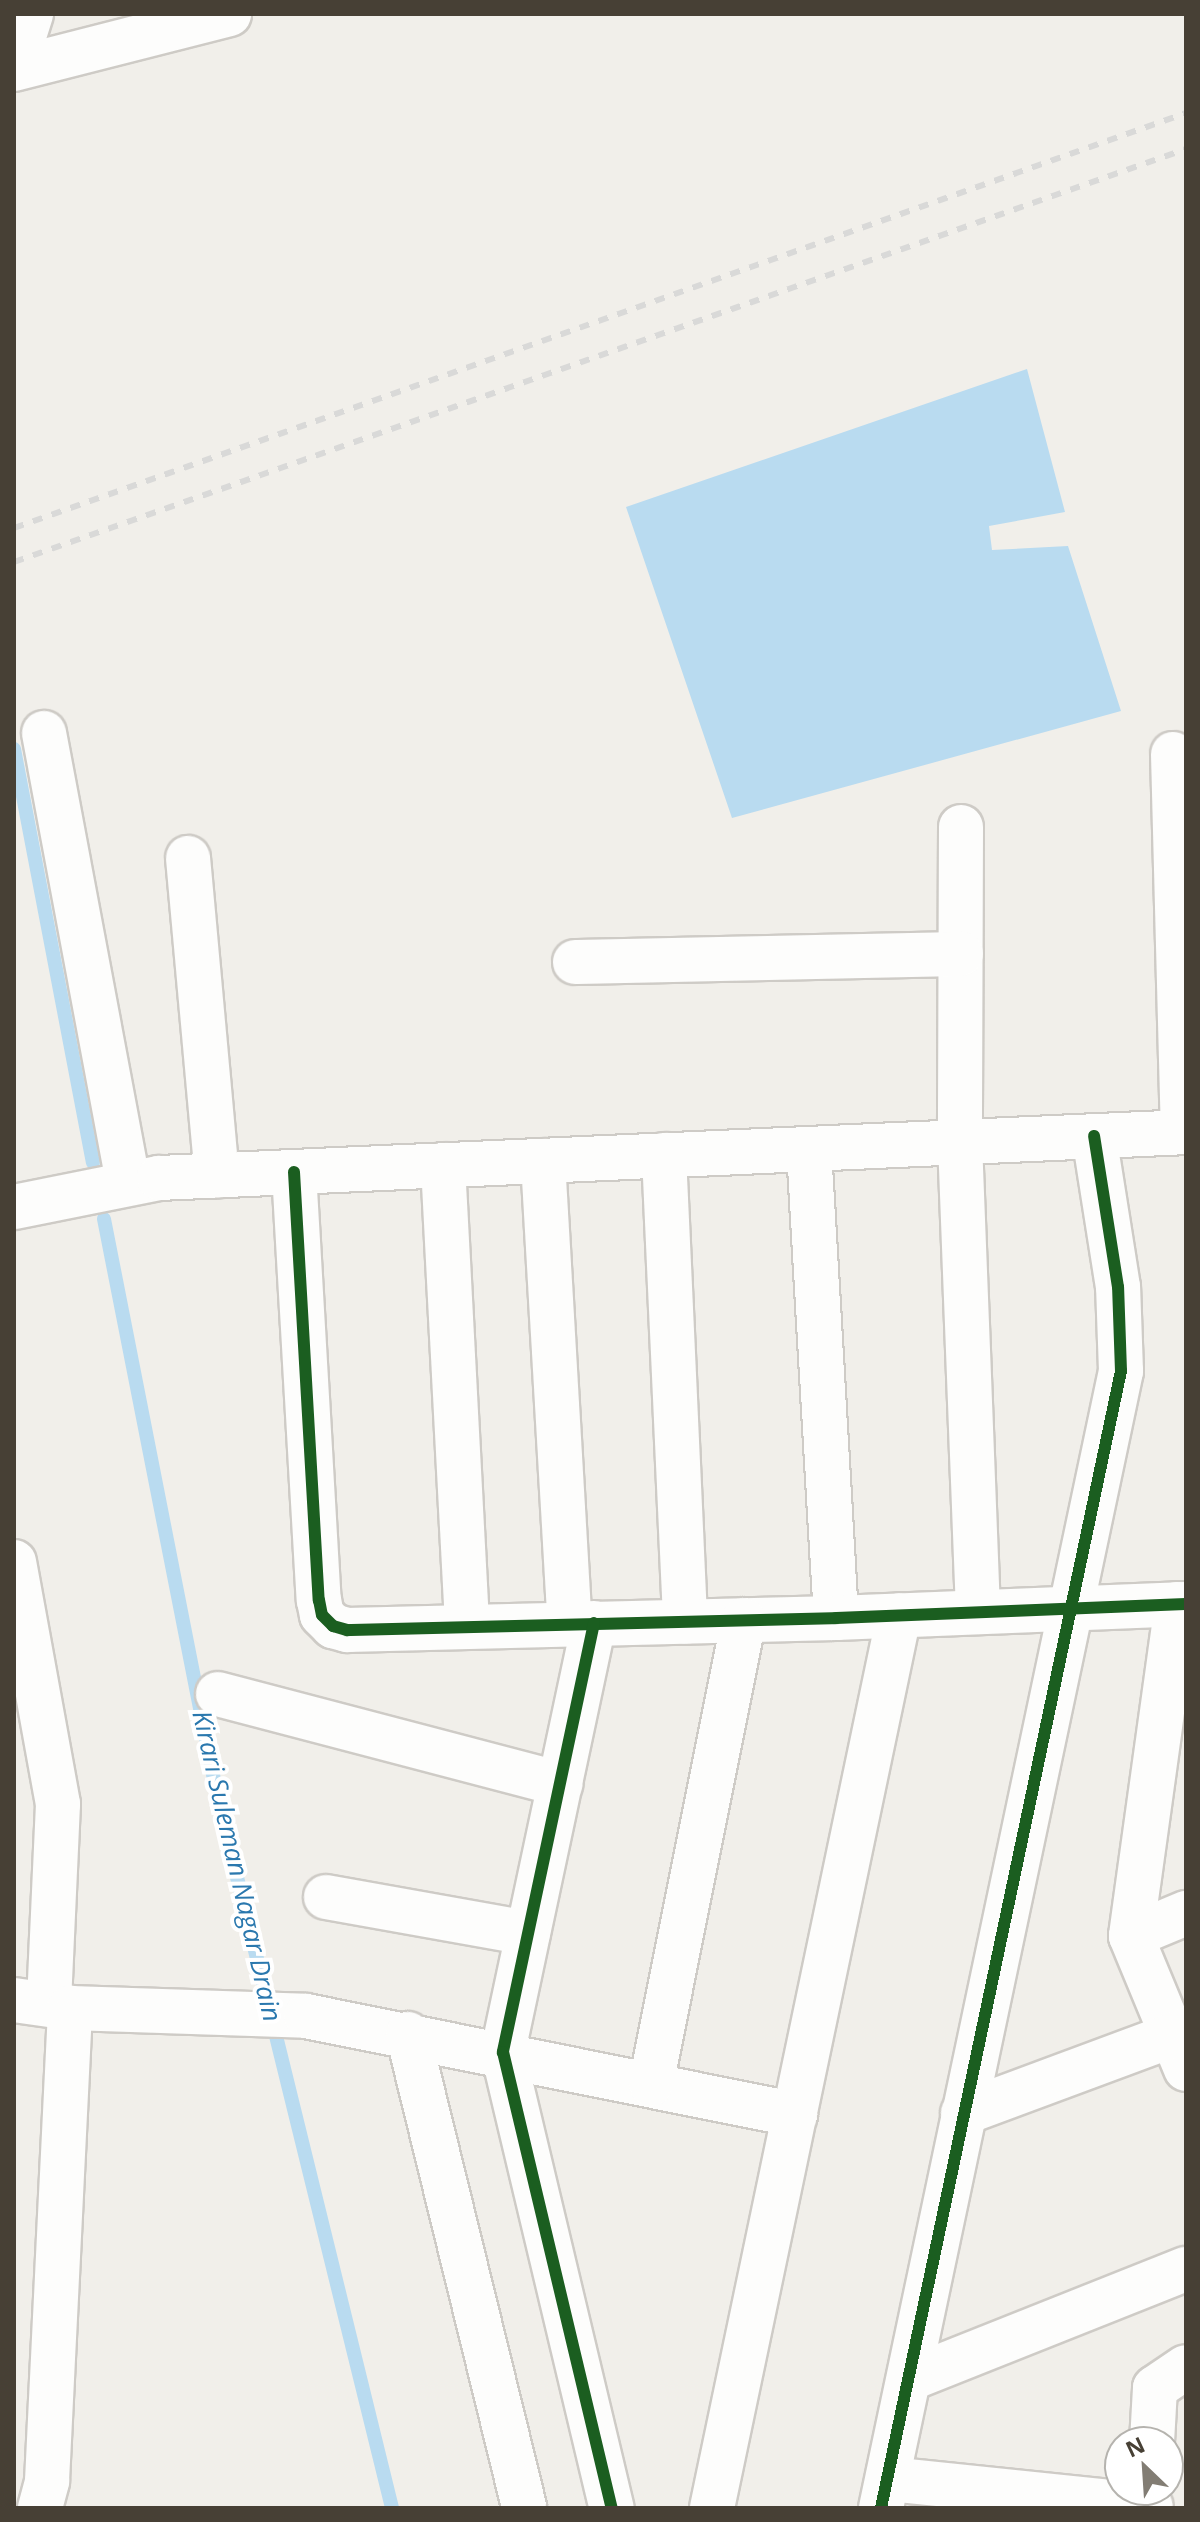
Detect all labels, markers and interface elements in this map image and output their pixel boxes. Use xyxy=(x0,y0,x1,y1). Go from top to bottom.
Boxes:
water label: Kirari Suleman Nagar Drain xyxy=(186,1707,288,2025)
north arrow xyxy=(1104,2426,1184,2506)
text: N xyxy=(1120,2429,1149,2463)

